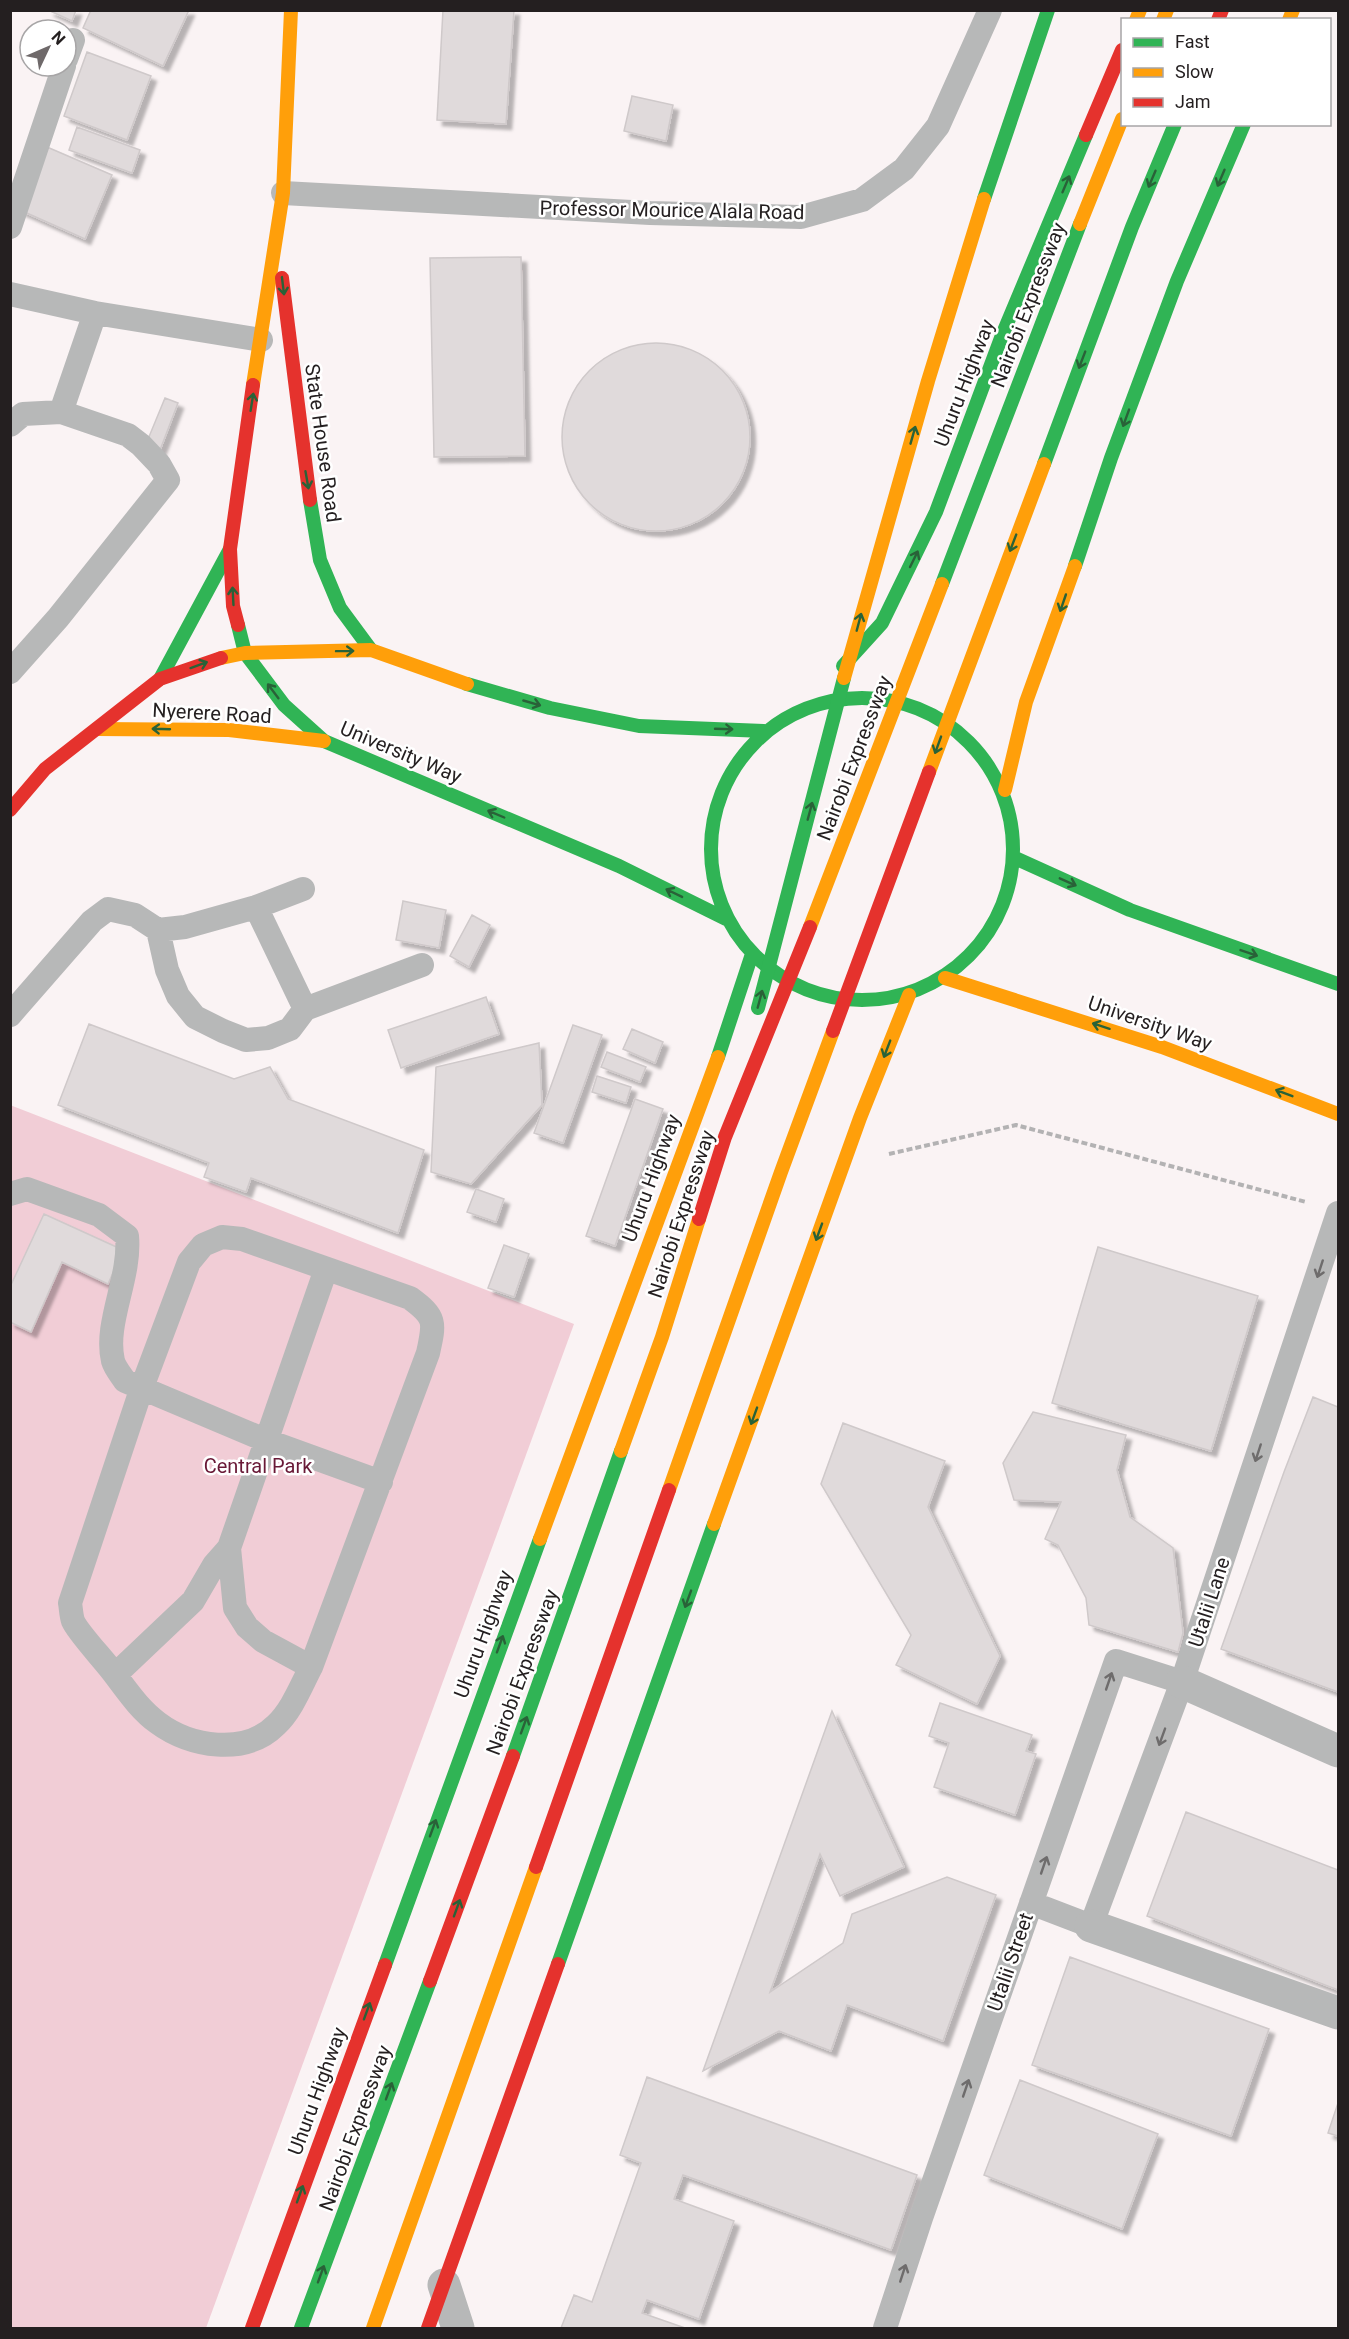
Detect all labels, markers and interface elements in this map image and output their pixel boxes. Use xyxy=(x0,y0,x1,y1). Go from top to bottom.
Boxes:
north arrow xyxy=(18,18,78,78)
legend xyxy=(1121,18,1331,126)
text: N xyxy=(48,27,69,49)
text: Fast xyxy=(1175,31,1210,52)
text: Slow xyxy=(1175,61,1214,82)
text: Jam xyxy=(1175,91,1211,112)
one-way arrow xyxy=(1146,169,1157,187)
one-way arrow xyxy=(1215,169,1226,187)
one-way arrow xyxy=(1061,176,1072,194)
street label: Professor Mourice Alala Road xyxy=(539,196,805,224)
street label: Nairobi Expressway xyxy=(986,219,1071,391)
one-way arrow xyxy=(278,276,289,296)
street label: Uhuru Highway xyxy=(929,315,999,450)
one-way arrow xyxy=(1076,351,1087,369)
street label: State House Road xyxy=(300,362,346,524)
one-way arrow xyxy=(247,393,258,413)
one-way arrow xyxy=(1120,408,1131,427)
one-way arrow xyxy=(908,425,919,444)
one-way arrow xyxy=(301,469,312,489)
one-way arrow xyxy=(1007,533,1018,552)
one-way arrow xyxy=(908,551,920,569)
one-way arrow xyxy=(227,586,238,606)
one-way arrow xyxy=(1057,593,1068,612)
one-way arrow xyxy=(853,613,865,632)
one-way arrow xyxy=(335,645,355,657)
one-way arrow xyxy=(189,659,208,670)
street label: Nairobi Expressway xyxy=(812,672,897,844)
one-way arrow xyxy=(267,683,279,699)
street label: Nyerere Road xyxy=(152,698,272,728)
one-way arrow xyxy=(522,698,541,709)
street label: University Way xyxy=(337,716,466,789)
one-way arrow xyxy=(152,723,172,734)
one-way arrow xyxy=(714,724,734,735)
one-way arrow xyxy=(932,736,943,754)
one-way arrow xyxy=(804,801,816,820)
one-way arrow xyxy=(487,808,505,819)
one-way arrow xyxy=(1058,877,1077,888)
one-way arrow xyxy=(665,886,683,898)
one-way arrow xyxy=(1240,948,1258,959)
one-way arrow xyxy=(755,990,767,1009)
street label: University Way xyxy=(1085,991,1216,1056)
one-way arrow xyxy=(1092,1020,1111,1031)
one-way arrow xyxy=(881,1040,892,1058)
one-way arrow xyxy=(1275,1087,1294,1098)
street label: Uhuru Highway xyxy=(617,1110,685,1245)
street label: Nairobi Expressway xyxy=(643,1127,720,1301)
one-way arrow xyxy=(813,1222,824,1241)
one-way arrow xyxy=(1314,1259,1325,1278)
one-way arrow xyxy=(747,1406,758,1425)
one-way arrow xyxy=(1252,1444,1263,1463)
park label: Central Park xyxy=(204,1454,313,1478)
street label: Utalii Lane xyxy=(1183,1554,1235,1650)
street label: Uhuru Highway xyxy=(449,1566,517,1701)
street label: Nairobi Expressway xyxy=(481,1585,563,1758)
one-way arrow xyxy=(682,1590,693,1608)
one-way arrow xyxy=(496,1636,507,1654)
one-way arrow xyxy=(1105,1672,1116,1691)
one-way arrow xyxy=(520,1716,531,1735)
one-way arrow xyxy=(1155,1727,1166,1745)
one-way arrow xyxy=(429,1819,440,1838)
one-way arrow xyxy=(1040,1856,1051,1874)
one-way arrow xyxy=(452,1899,463,1918)
street label: Utalii Street xyxy=(982,1910,1038,2014)
one-way arrow xyxy=(362,2002,373,2021)
street label: Uhuru Highway xyxy=(283,2023,351,2158)
street label: Nairobi Expressway xyxy=(314,2041,396,2214)
one-way arrow xyxy=(961,2079,972,2098)
one-way arrow xyxy=(384,2082,395,2101)
one-way arrow xyxy=(295,2185,306,2204)
one-way arrow xyxy=(898,2264,909,2283)
one-way arrow xyxy=(316,2265,327,2284)

